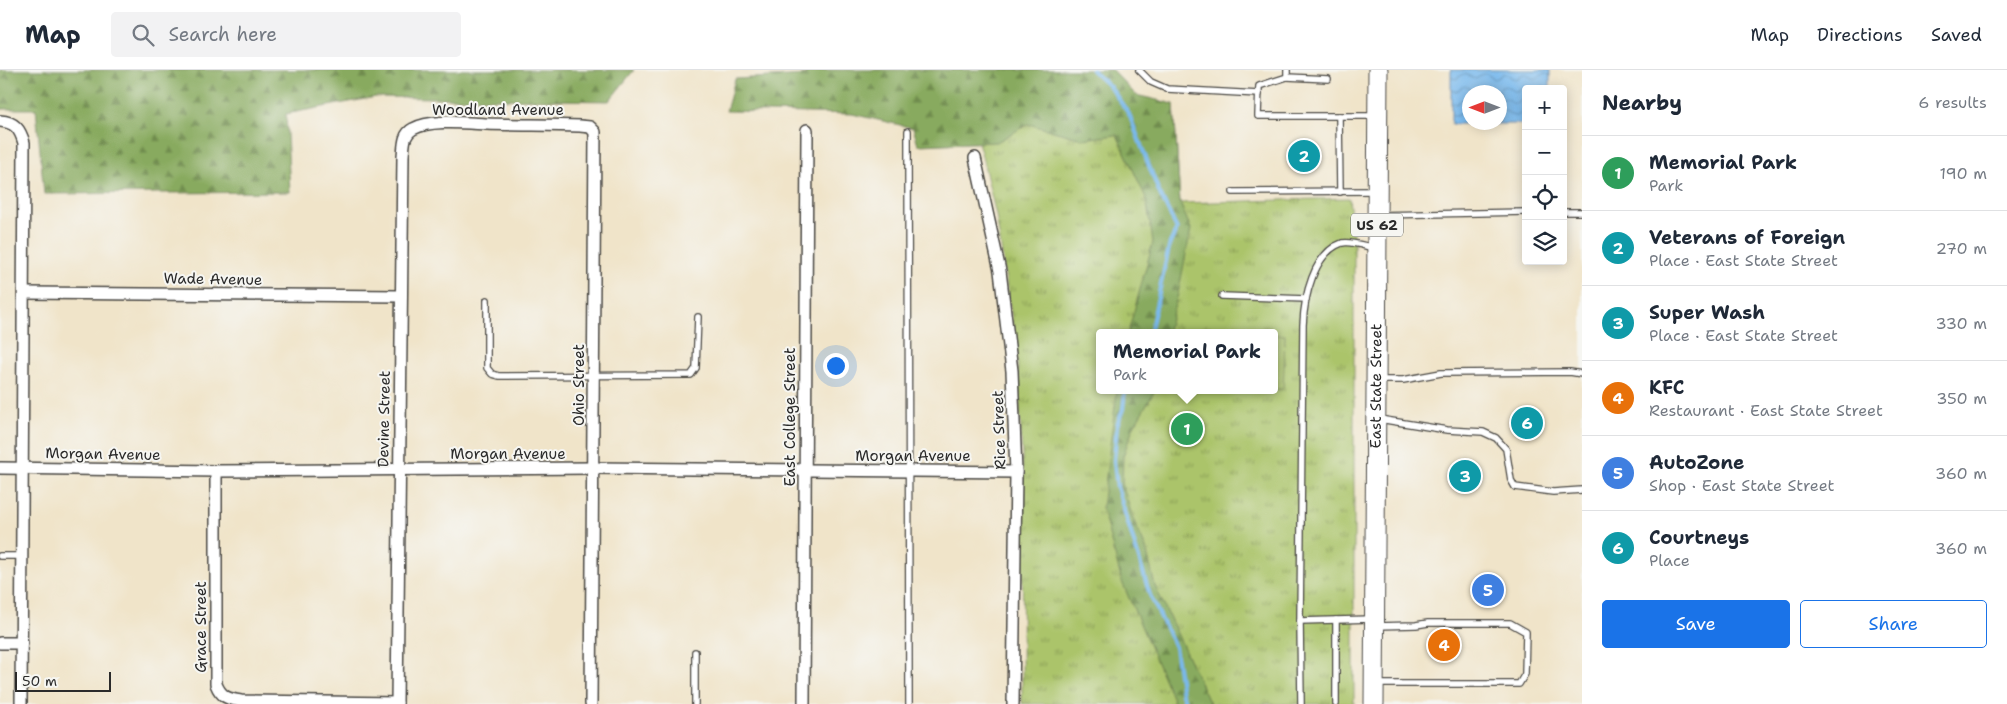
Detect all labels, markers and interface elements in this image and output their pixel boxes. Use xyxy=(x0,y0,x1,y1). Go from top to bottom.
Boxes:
search box xyxy=(111,12,461,57)
text: Map xyxy=(25,19,81,51)
icon: search xyxy=(129,21,157,49)
text: Search here xyxy=(169,22,277,47)
text: Map xyxy=(1751,23,1789,47)
text: Directions xyxy=(1817,23,1903,47)
text: Saved xyxy=(1931,23,1982,47)
north arrow xyxy=(1462,85,1507,130)
map controls xyxy=(1522,85,1567,265)
button: + xyxy=(1522,85,1567,130)
text: Nearby xyxy=(1602,89,1682,117)
text: 6 results xyxy=(1918,92,1987,113)
street label: Woodland Avenue xyxy=(432,100,564,120)
button: − xyxy=(1522,130,1567,175)
pin: 2 xyxy=(1288,137,1320,175)
text: Memorial Park xyxy=(1649,150,1797,175)
text: 1 xyxy=(1614,163,1622,184)
text: 190 m xyxy=(1940,163,1987,184)
button: locate xyxy=(1522,175,1567,220)
text: Park xyxy=(1649,175,1683,196)
road number: US 62 xyxy=(1351,214,1403,236)
button: layers xyxy=(1522,220,1567,265)
text: Veterans of Foreign xyxy=(1649,225,1845,250)
text: 2 xyxy=(1612,238,1624,259)
text: 270 m xyxy=(1936,238,1987,259)
text: Place · East State Street xyxy=(1649,250,1838,271)
street label: Wade Avenue xyxy=(163,268,263,290)
text: Super Wash xyxy=(1649,300,1765,325)
text: 3 xyxy=(1612,313,1624,334)
text: 330 m xyxy=(1935,313,1987,334)
street label: East State Street xyxy=(1366,324,1386,448)
text: Place · East State Street xyxy=(1649,325,1838,346)
popup xyxy=(1096,329,1278,394)
text: Memorial Park xyxy=(1113,339,1261,364)
street label: Ohio Street xyxy=(569,344,589,426)
street label: East College Street xyxy=(780,347,800,487)
your location xyxy=(823,353,849,379)
text: Park xyxy=(1113,364,1147,385)
street label: Devine Street xyxy=(373,370,395,468)
text: KFC xyxy=(1649,375,1685,400)
text: 4 xyxy=(1612,388,1624,409)
text: 350 m xyxy=(1936,388,1987,409)
street label: Rice Street xyxy=(988,390,1010,470)
text: Restaurant · East State Street xyxy=(1649,400,1883,421)
pin: 6 xyxy=(1511,404,1543,442)
pin: 1 xyxy=(1171,410,1203,448)
street label: Morgan Avenue xyxy=(45,443,161,465)
street label: Morgan Avenue xyxy=(450,444,566,464)
street label: Morgan Avenue xyxy=(855,446,971,466)
text: AutoZone xyxy=(1649,450,1744,475)
pin: 3 xyxy=(1449,457,1481,495)
text: 5 xyxy=(1613,463,1623,484)
text: 360 m xyxy=(1935,463,1987,484)
text: Shop · East State Street xyxy=(1649,475,1835,496)
text: Courtneys xyxy=(1649,525,1749,550)
text: 6 xyxy=(1612,538,1624,559)
text: 360 m xyxy=(1935,538,1987,559)
text: Place xyxy=(1649,550,1690,571)
pin: 5 xyxy=(1472,571,1504,609)
street label: Grace Street xyxy=(191,581,211,673)
button: Save xyxy=(1602,600,1790,648)
button: Share xyxy=(1800,600,1987,648)
pin: 4 xyxy=(1428,626,1460,664)
scale bar xyxy=(15,669,111,692)
text: 50 m xyxy=(22,672,57,690)

